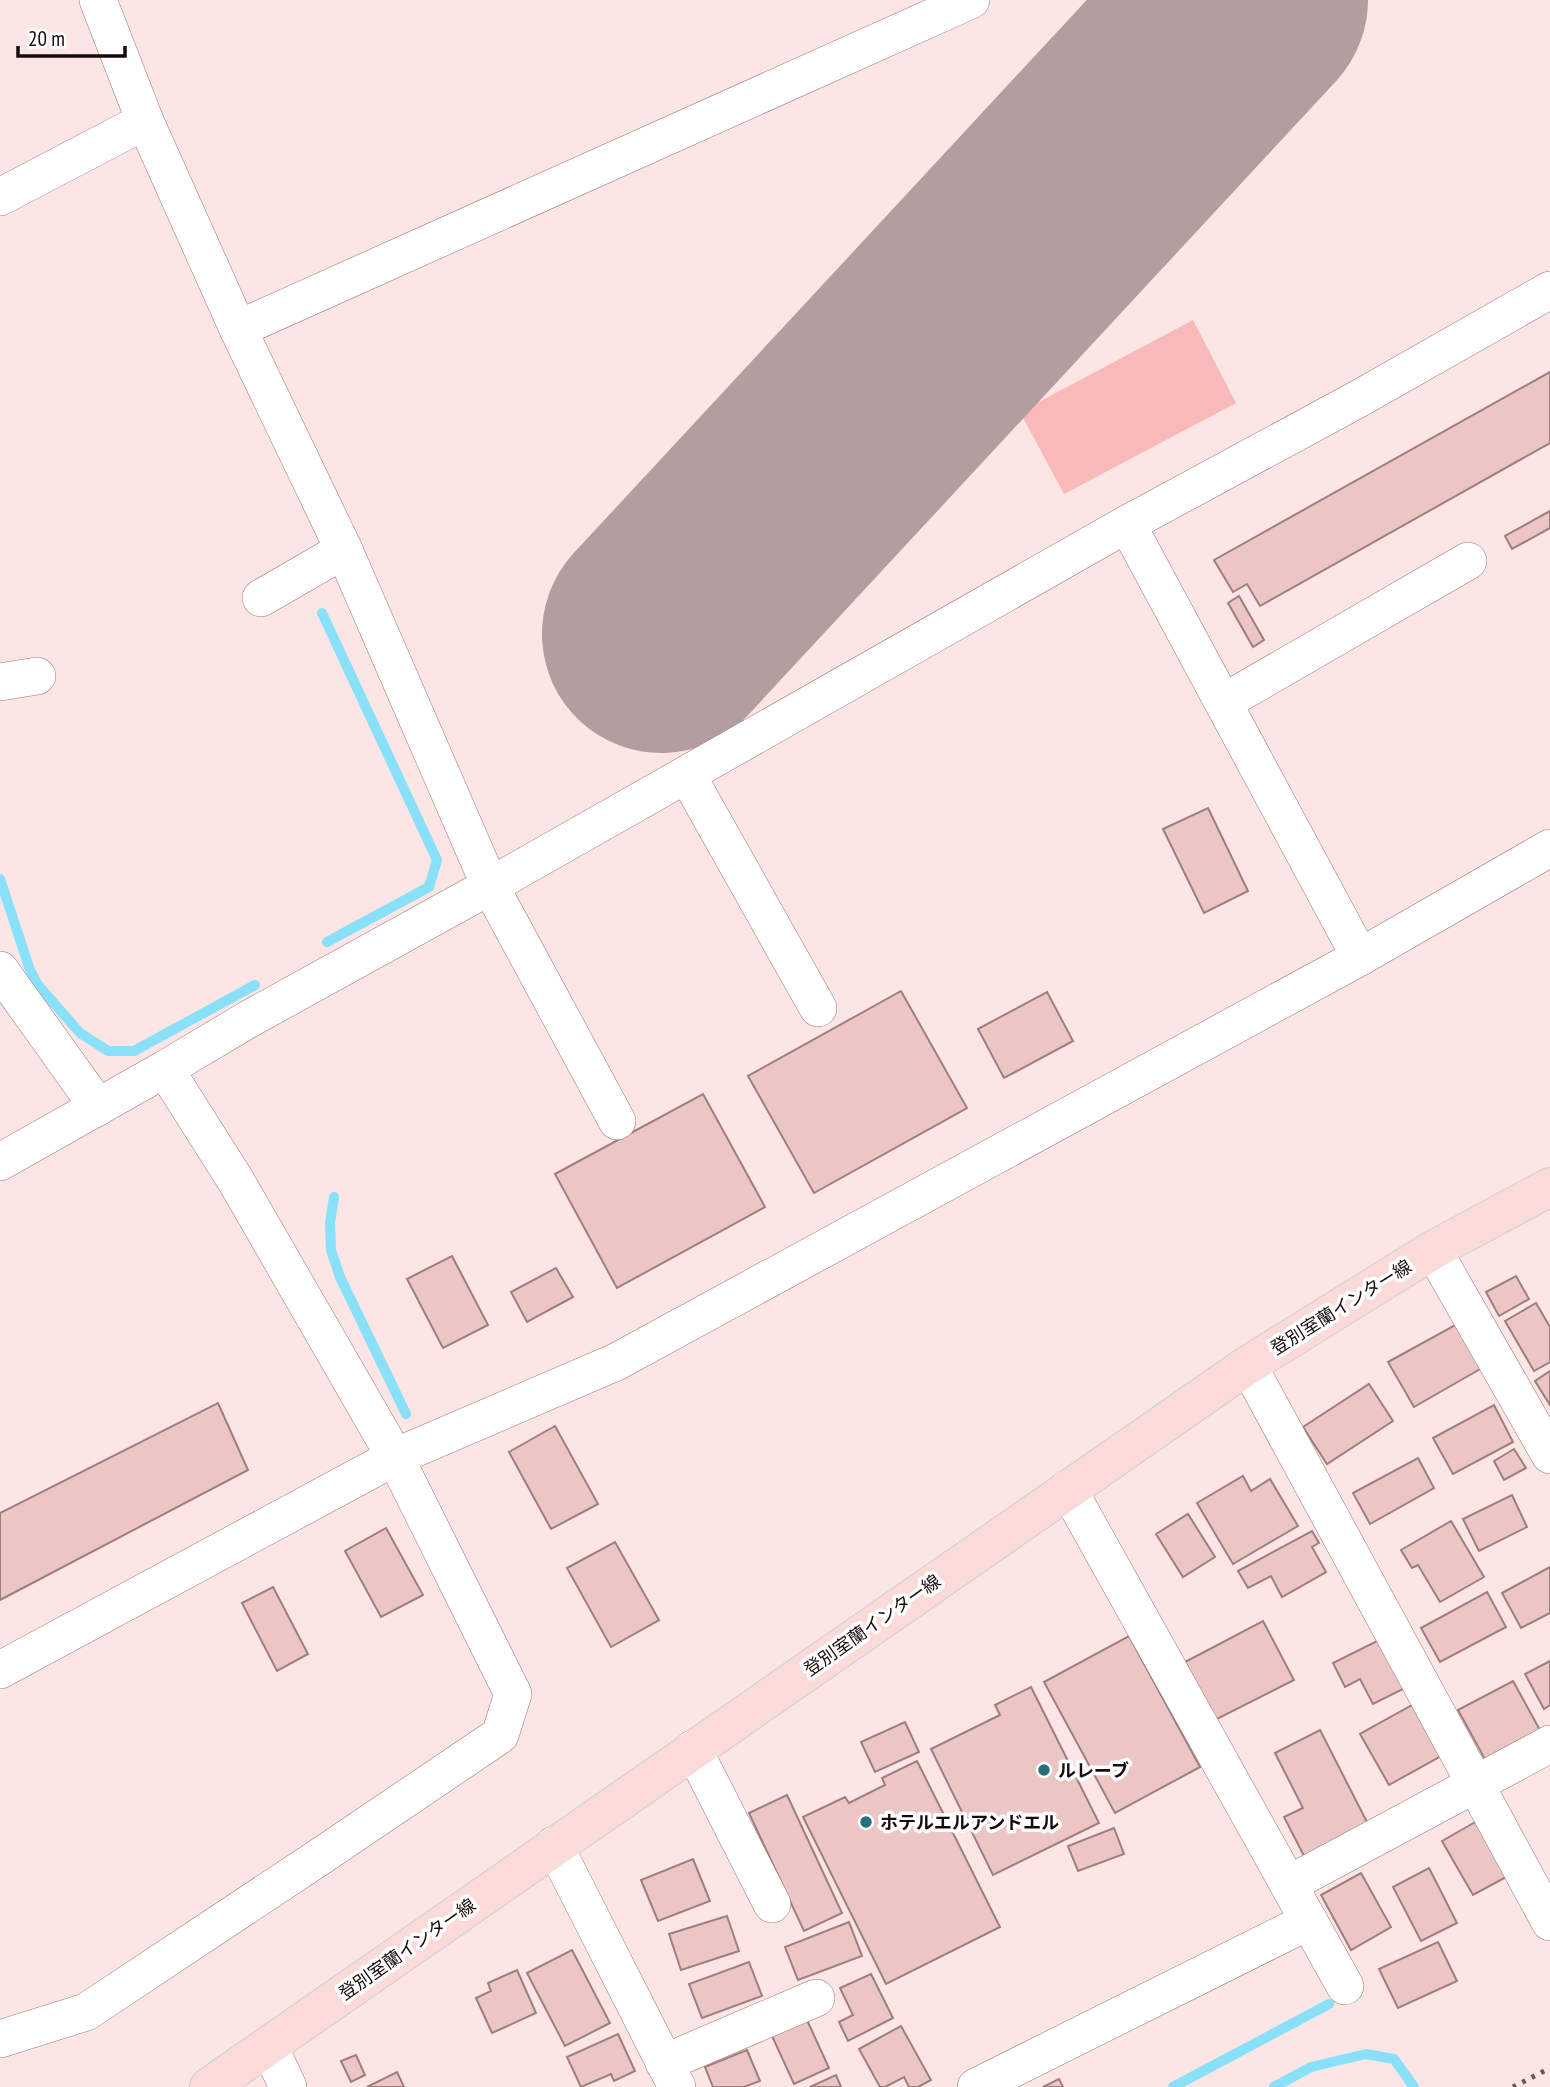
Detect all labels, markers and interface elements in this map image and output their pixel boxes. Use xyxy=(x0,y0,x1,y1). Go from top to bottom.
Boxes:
scale bar xyxy=(18,14,124,58)
text: 20 m xyxy=(28,25,65,52)
street label: 登別室蘭インター線 xyxy=(1266,1254,1416,1360)
street label: 登別室蘭インター線 xyxy=(799,1569,945,1681)
place label: ルレーブ xyxy=(1058,1759,1129,1782)
marker: ルレーブ xyxy=(1036,1762,1052,1778)
place label: ホテルエルアンドエル xyxy=(880,1811,1059,1834)
marker: ホテルエルアンドエル xyxy=(858,1814,874,1830)
street label: 登別室蘭インター線 xyxy=(334,1893,480,2005)

